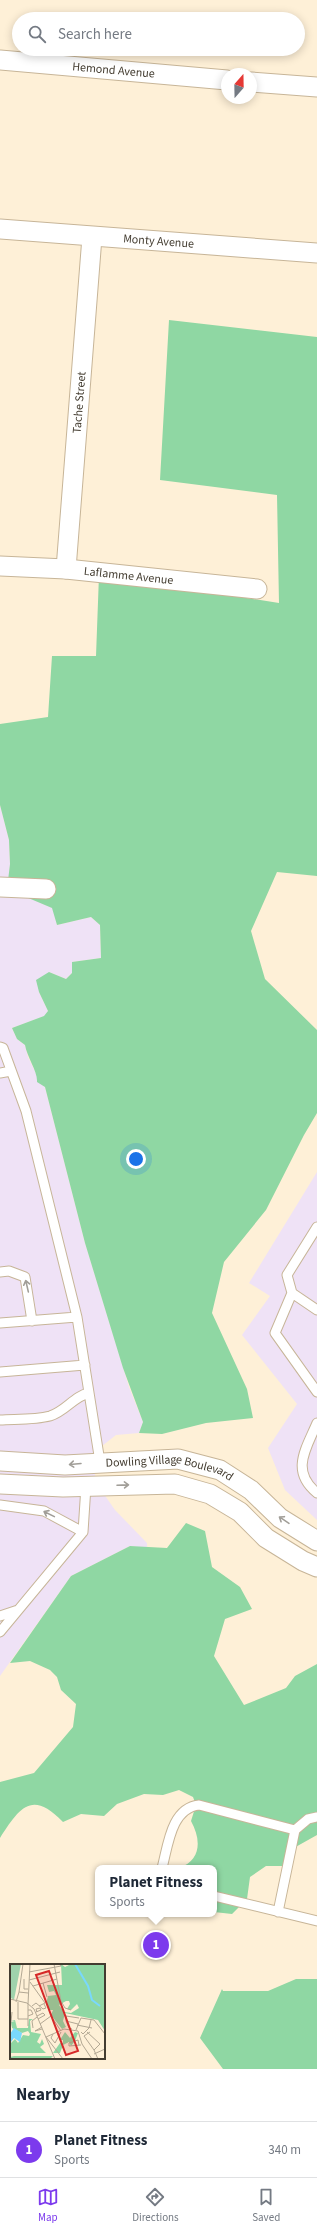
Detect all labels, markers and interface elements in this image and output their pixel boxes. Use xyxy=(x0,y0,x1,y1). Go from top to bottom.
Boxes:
search box xyxy=(12,12,305,56)
icon: search xyxy=(26,23,48,45)
text: Search here xyxy=(58,24,132,45)
street label: Hemond Avenue xyxy=(72,58,156,82)
north arrow xyxy=(221,68,257,104)
street label: Monty Avenue xyxy=(123,230,195,252)
street label: Tache Street xyxy=(68,371,90,434)
street label: Laflamme Avenue xyxy=(83,562,174,589)
your location xyxy=(126,1149,146,1169)
one-way arrow xyxy=(22,1280,30,1293)
street label: Dowling Village Boulevard xyxy=(105,1450,237,1485)
one-way arrow xyxy=(69,1461,82,1468)
one-way arrow xyxy=(116,1481,129,1489)
one-way arrow xyxy=(43,1510,55,1517)
one-way arrow xyxy=(279,1516,290,1524)
popup xyxy=(95,1865,217,1917)
text: Planet Fitness xyxy=(109,1872,203,1893)
text: Sports xyxy=(109,1893,145,1911)
pin: 1 xyxy=(143,1930,169,1960)
inset map xyxy=(10,1964,105,2059)
text: Nearby xyxy=(16,2083,70,2107)
text: Planet Fitness xyxy=(54,2130,147,2151)
text: 1 xyxy=(26,2141,32,2159)
text: 340 m xyxy=(268,2141,301,2159)
text: Sports xyxy=(54,2151,89,2169)
tab: Map xyxy=(37,2186,59,2225)
tab: Directions xyxy=(132,2186,179,2225)
tab: Saved xyxy=(252,2186,280,2225)

